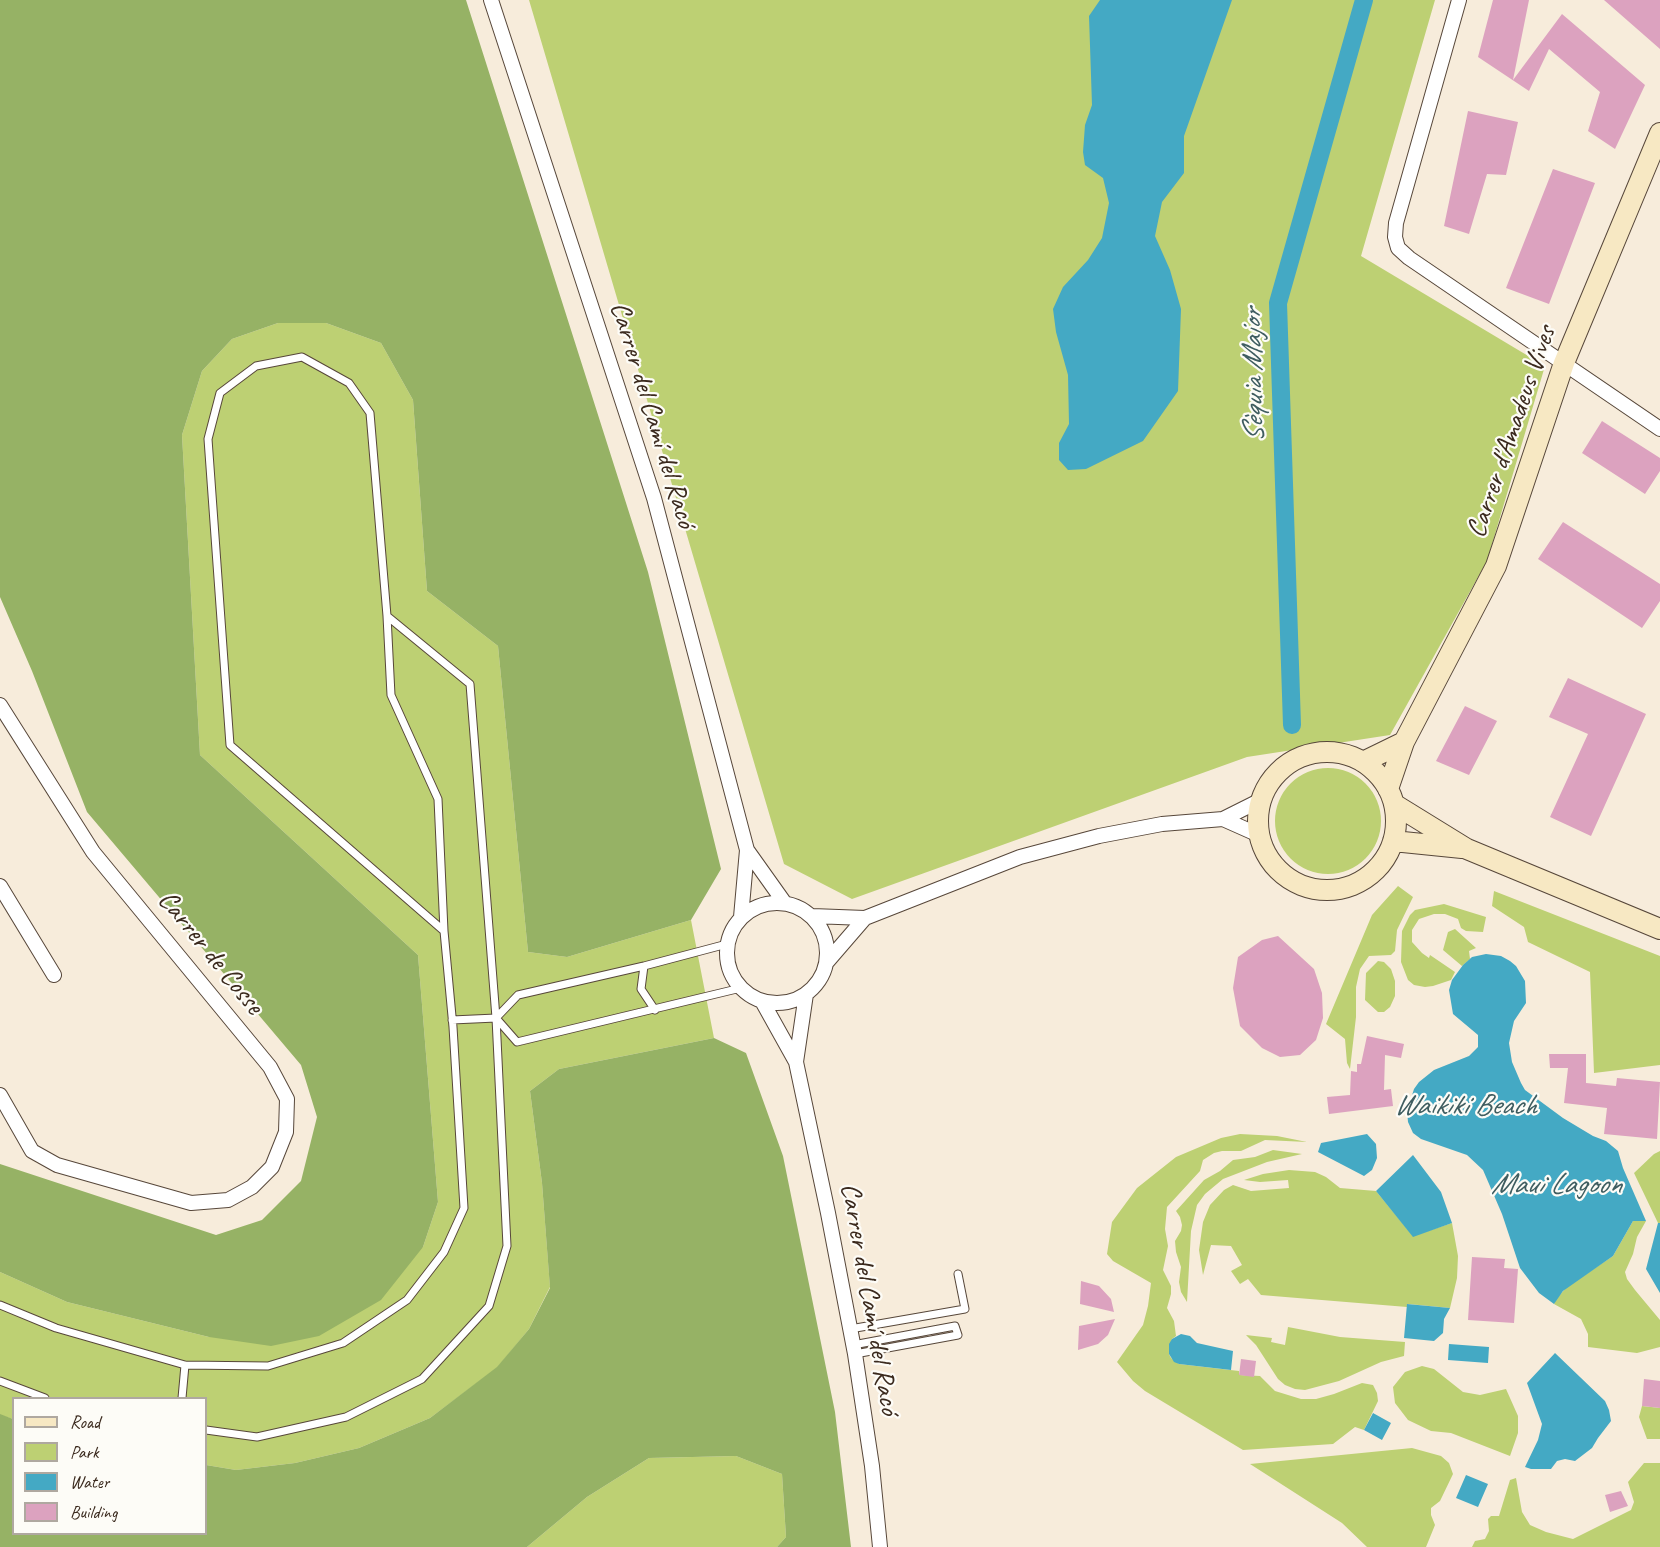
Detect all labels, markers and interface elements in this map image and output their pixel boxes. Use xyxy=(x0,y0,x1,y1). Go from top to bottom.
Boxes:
street label: Carrer del Camí del Racó xyxy=(602,298,702,532)
water label: Sèquia Major xyxy=(1235,309,1273,443)
street label: Carrer d'Amadeus Vives xyxy=(1460,322,1564,542)
street label: Carrer de Cosse xyxy=(150,884,270,1022)
water label: Waikiki Beach xyxy=(1394,1088,1536,1124)
water label: Maui Lagoon xyxy=(1491,1167,1621,1203)
street label: Carrer del Camí del Racó xyxy=(832,1180,906,1418)
legend xyxy=(12,1397,207,1535)
text: Road xyxy=(70,1411,100,1433)
text: Park xyxy=(70,1441,99,1463)
text: Water xyxy=(70,1471,109,1493)
text: Building xyxy=(70,1501,117,1523)

